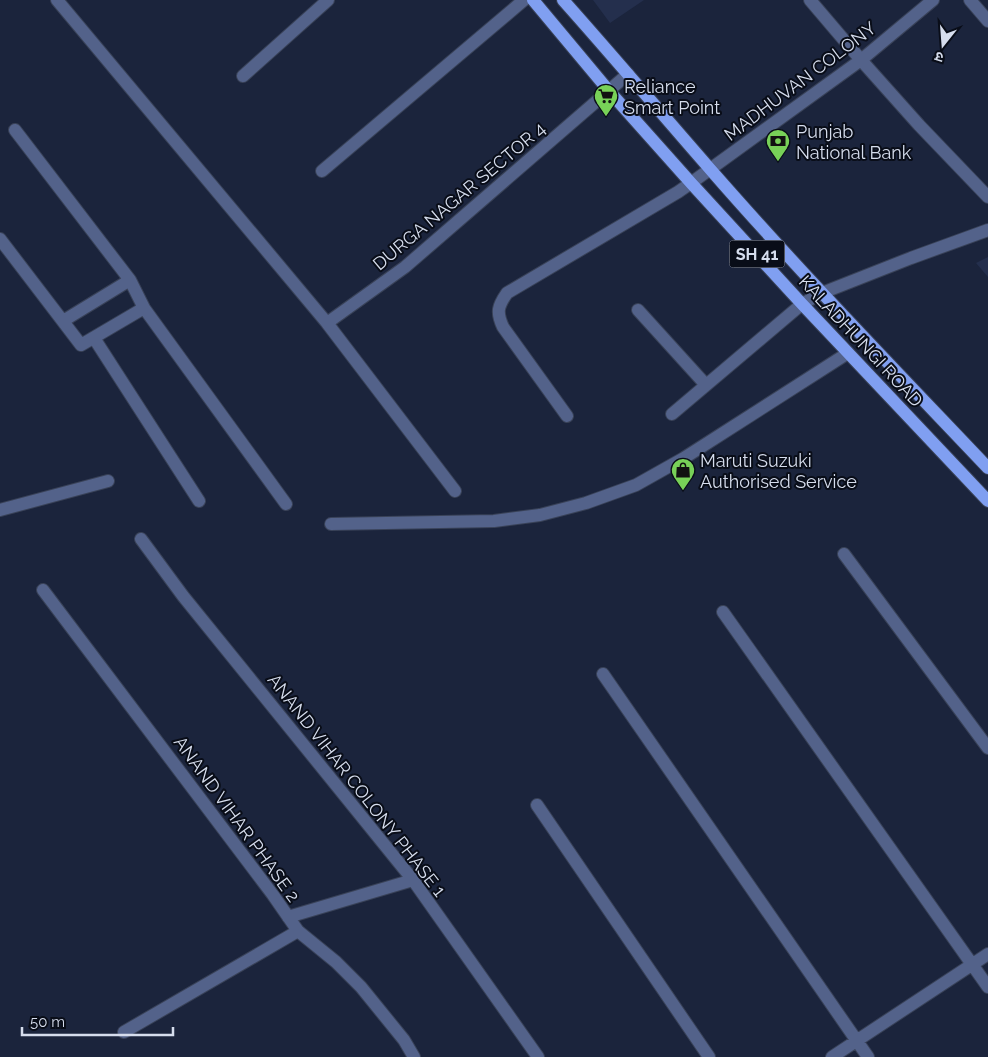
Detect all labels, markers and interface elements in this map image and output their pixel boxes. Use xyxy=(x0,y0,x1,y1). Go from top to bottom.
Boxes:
street label: MADHUVAN COLONY xyxy=(720,17,880,145)
north arrow xyxy=(918,20,968,70)
text: उ xyxy=(932,48,945,66)
place label: Reliance Smart Point xyxy=(624,76,720,118)
supermarket icon: Reliance Smart Point xyxy=(593,83,619,117)
street label: DURGA NAGAR SECTOR 4 xyxy=(369,118,550,274)
place label: Punjab National Bank xyxy=(796,121,912,163)
bank icon: Punjab National Bank xyxy=(765,128,791,162)
road number: SH 41 xyxy=(730,240,784,268)
street label: KALADHUNGI ROAD xyxy=(795,271,927,411)
place label: Maruti Suzuki Authorised Service xyxy=(700,450,857,492)
shop icon: Maruti Suzuki Authorised Service xyxy=(670,457,696,491)
street label: ANAND VIHAR COLONY PHASE 1 xyxy=(263,669,451,901)
street label: ANAND VIHAR PHASE 2 xyxy=(170,732,304,906)
scale bar xyxy=(22,1004,174,1036)
text: 50 m xyxy=(30,1013,65,1031)

